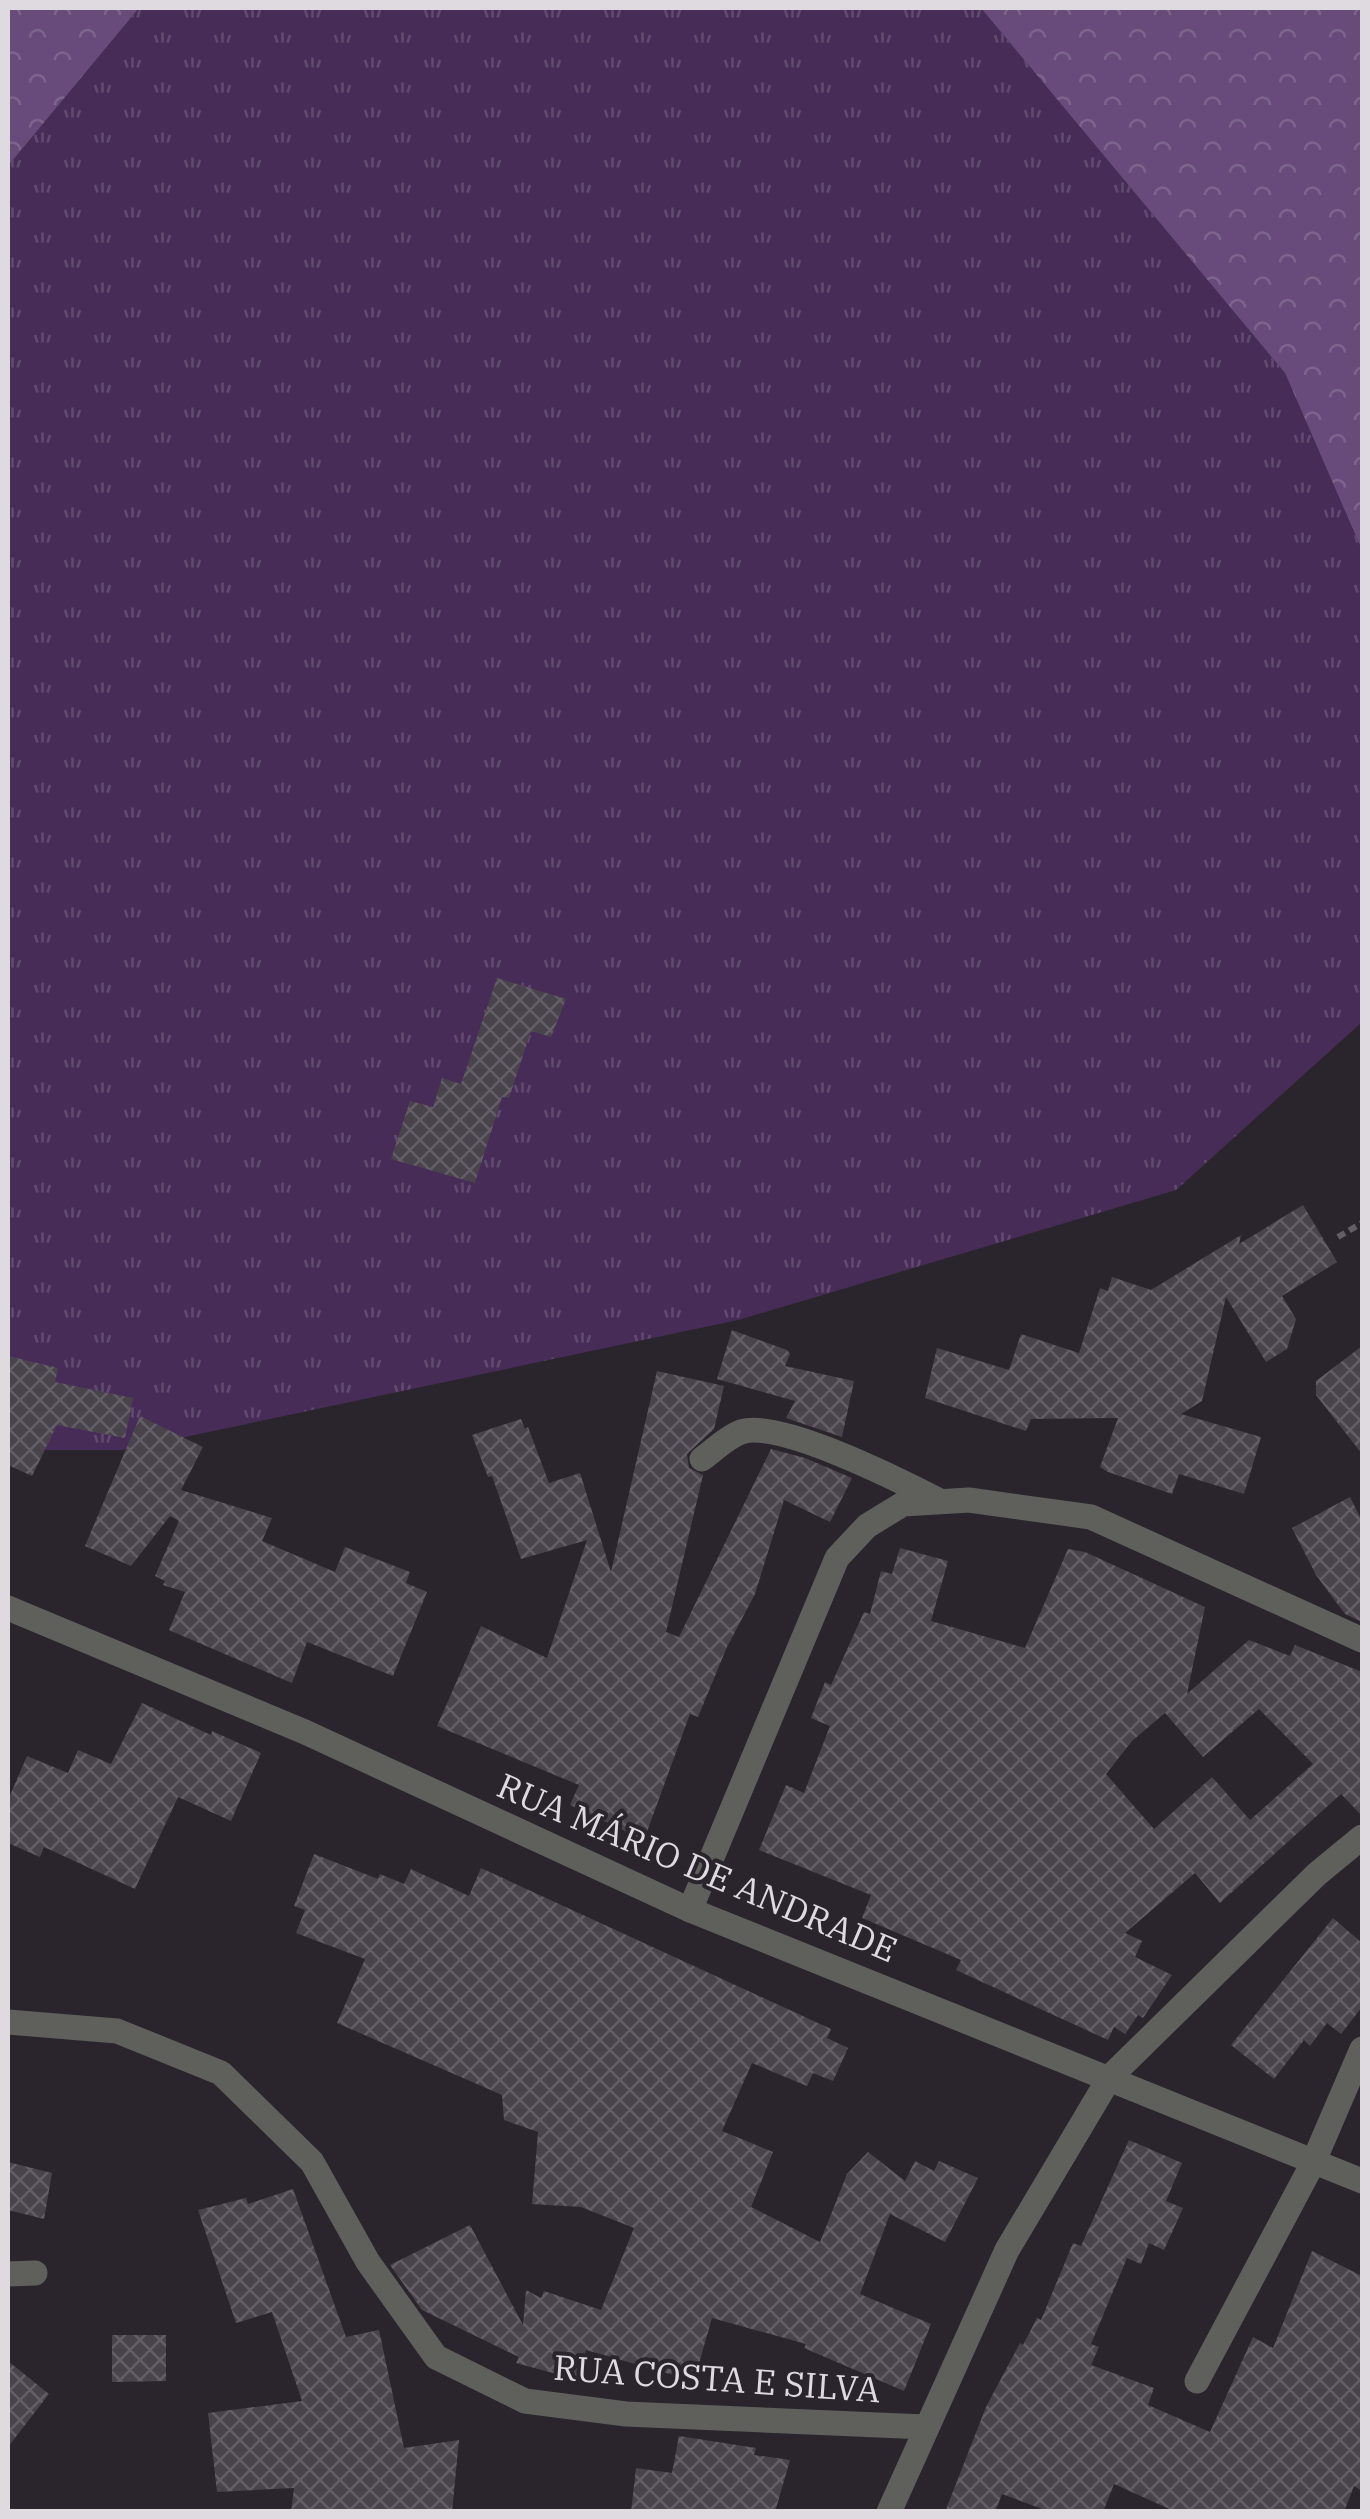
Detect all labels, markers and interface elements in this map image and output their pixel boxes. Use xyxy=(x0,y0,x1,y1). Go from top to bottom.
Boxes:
street label: RUA MÁRIO DE ANDRADE xyxy=(491,1762,904,1972)
street label: RUA COSTA E SILVA xyxy=(552,2344,882,2412)

